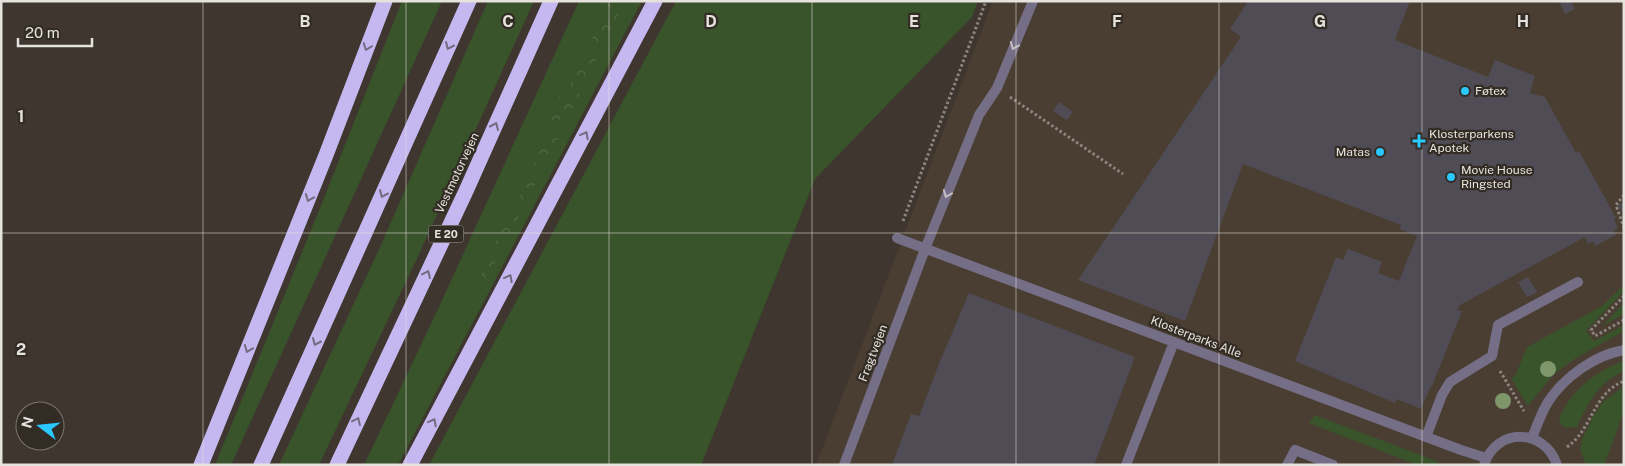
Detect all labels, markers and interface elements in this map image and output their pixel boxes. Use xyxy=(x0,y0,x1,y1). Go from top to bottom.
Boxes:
text: B xyxy=(300,12,311,31)
text: C xyxy=(502,12,514,31)
text: D xyxy=(705,12,717,31)
text: E xyxy=(909,12,919,31)
text: F xyxy=(1112,12,1122,31)
text: G xyxy=(1314,12,1326,31)
text: H xyxy=(1517,12,1529,31)
scale bar xyxy=(18,15,91,47)
text: 20 m xyxy=(25,24,60,41)
one-way arrow xyxy=(445,41,456,50)
one-way arrow xyxy=(1010,41,1020,50)
one-way arrow xyxy=(363,42,373,51)
place label: Føtex xyxy=(1475,84,1507,98)
marker: Føtex xyxy=(1459,85,1471,97)
text: 1 xyxy=(18,107,24,126)
one-way arrow xyxy=(489,122,499,131)
place label: Klosterparkens Apotek xyxy=(1429,127,1514,155)
street label: Vestmotorvejen xyxy=(432,130,482,216)
one-way arrow xyxy=(579,131,589,140)
marker: Klosterparkens Apotek xyxy=(1413,135,1425,147)
place label: Matas xyxy=(1336,145,1370,159)
marker: Matas xyxy=(1374,146,1386,158)
place label: Movie House Ringsted xyxy=(1461,163,1533,191)
marker: Movie House Ringsted xyxy=(1445,171,1457,183)
one-way arrow xyxy=(378,189,389,198)
one-way arrow xyxy=(943,189,953,198)
one-way arrow xyxy=(304,193,315,202)
road number: E 20 xyxy=(428,225,464,242)
one-way arrow xyxy=(420,270,431,279)
one-way arrow xyxy=(503,274,513,283)
street label: Klosterparks Alle xyxy=(1149,313,1244,361)
street label: Fragtvejen xyxy=(856,322,890,384)
one-way arrow xyxy=(311,337,322,346)
text: 2 xyxy=(16,340,26,359)
one-way arrow xyxy=(244,344,254,353)
north arrow xyxy=(15,401,65,451)
text: N xyxy=(18,415,37,430)
one-way arrow xyxy=(351,417,362,426)
one-way arrow xyxy=(427,418,437,427)

